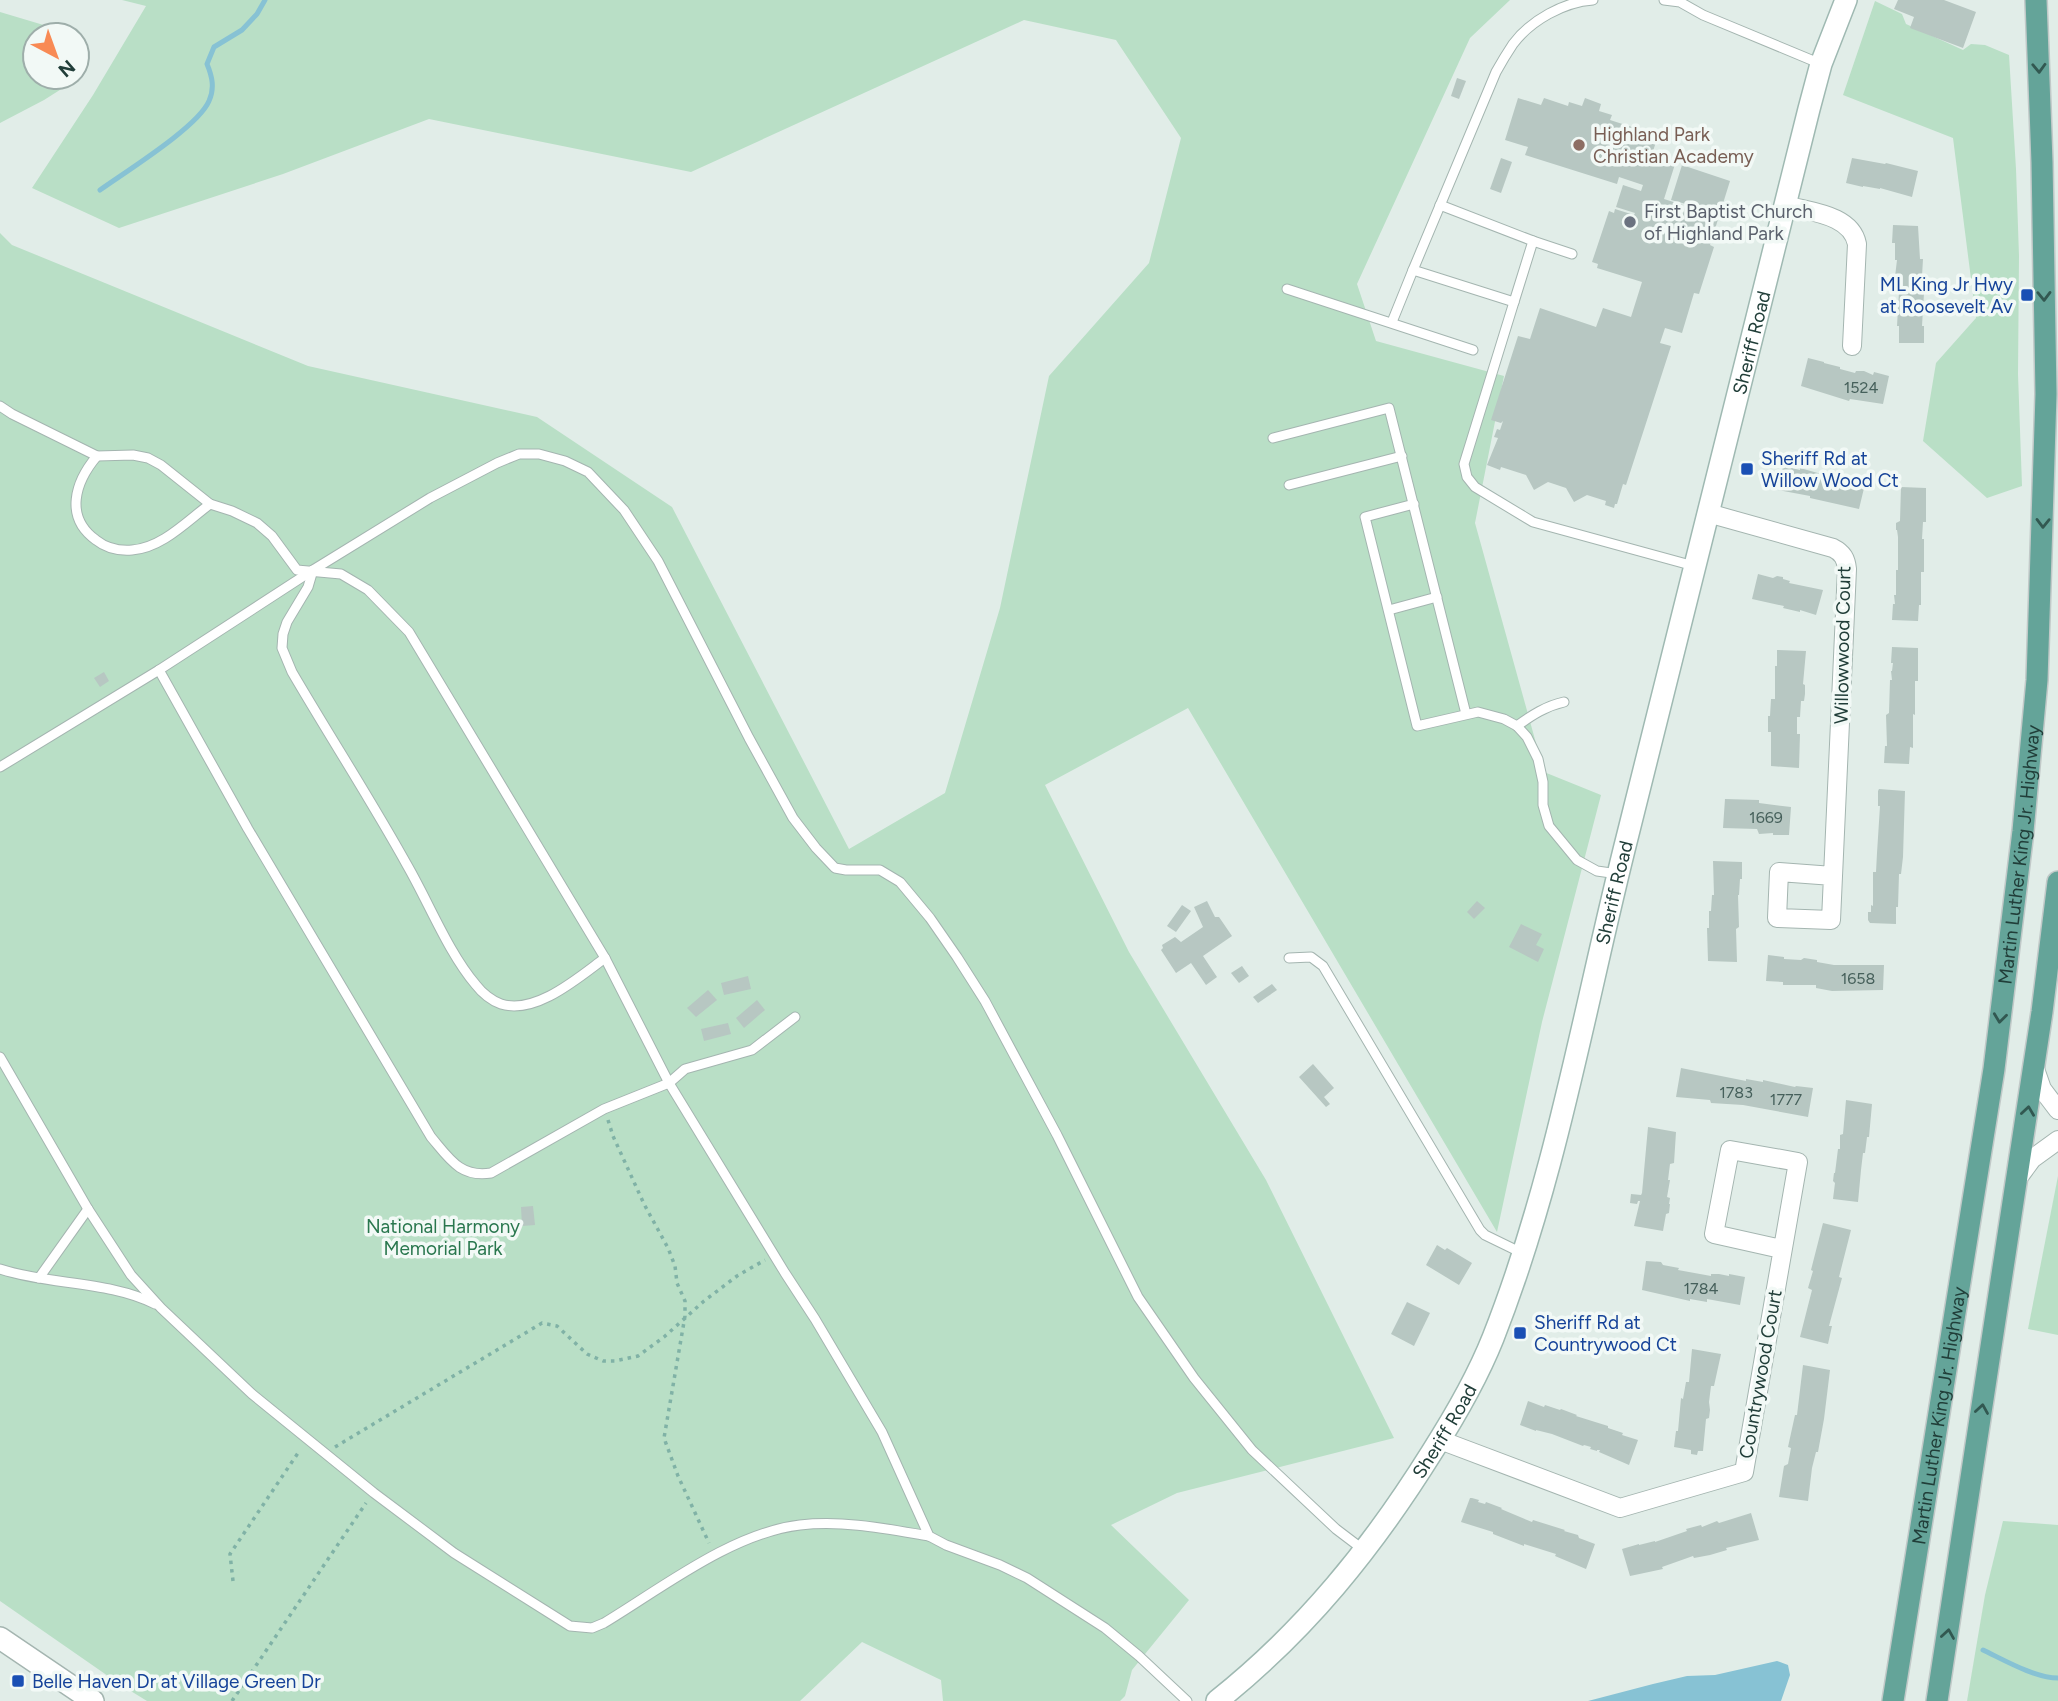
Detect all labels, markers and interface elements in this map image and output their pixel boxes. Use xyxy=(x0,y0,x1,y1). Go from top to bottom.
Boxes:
north arrow xyxy=(21,21,91,91)
text: N xyxy=(54,55,80,82)
one-way arrow xyxy=(2031,63,2046,74)
place label: Highland Park Christian Academy xyxy=(1593,123,1754,168)
marker: Highland Park Christian Academy xyxy=(1571,137,1587,153)
place label: First Baptist Church of Highland Park xyxy=(1644,200,1813,245)
marker: First Baptist Church of Highland Park xyxy=(1622,214,1638,230)
place label: ML King Jr Hwy at Roosevelt Av xyxy=(1880,273,2013,318)
marker: ML King Jr Hwy at Roosevelt Av xyxy=(2019,287,2035,303)
street label: Sheriff Road xyxy=(1728,288,1776,397)
one-way arrow xyxy=(2037,290,2052,301)
house number: 1524 xyxy=(1844,378,1878,397)
place label: Sheriff Rd at Willow Wood Ct xyxy=(1761,447,1899,492)
marker: Sheriff Rd at Willow Wood Ct xyxy=(1739,461,1755,477)
one-way arrow xyxy=(2035,518,2050,529)
street label: Willowwood Court xyxy=(1830,566,1855,724)
street label: Martin Luther King Jr. Highway xyxy=(1993,724,2045,986)
house number: 1669 xyxy=(1749,808,1783,827)
street label: Sheriff Road xyxy=(1591,838,1638,947)
house number: 1658 xyxy=(1841,969,1875,988)
one-way arrow xyxy=(1993,1012,2008,1024)
house number: 1783 xyxy=(1719,1083,1753,1102)
house number: 1777 xyxy=(1770,1090,1803,1109)
one-way arrow xyxy=(2020,1105,2035,1117)
park label: National Harmony Memorial Park xyxy=(366,1215,520,1260)
house number: 1784 xyxy=(1684,1279,1719,1298)
street label: Martin Luther King Jr. Highway xyxy=(1907,1285,1971,1546)
street label: Countrywood Court xyxy=(1734,1288,1787,1460)
place label: Sheriff Rd at Countrywood Ct xyxy=(1534,1311,1677,1356)
marker: Sheriff Rd at Countrywood Ct xyxy=(1512,1325,1528,1341)
street label: Sheriff Road xyxy=(1407,1380,1482,1483)
one-way arrow xyxy=(1975,1403,1990,1415)
one-way arrow xyxy=(1940,1628,1955,1639)
place label: Belle Haven Dr at Village Green Dr xyxy=(32,1670,321,1693)
marker: Belle Haven Dr at Village Green Dr xyxy=(10,1673,26,1689)

